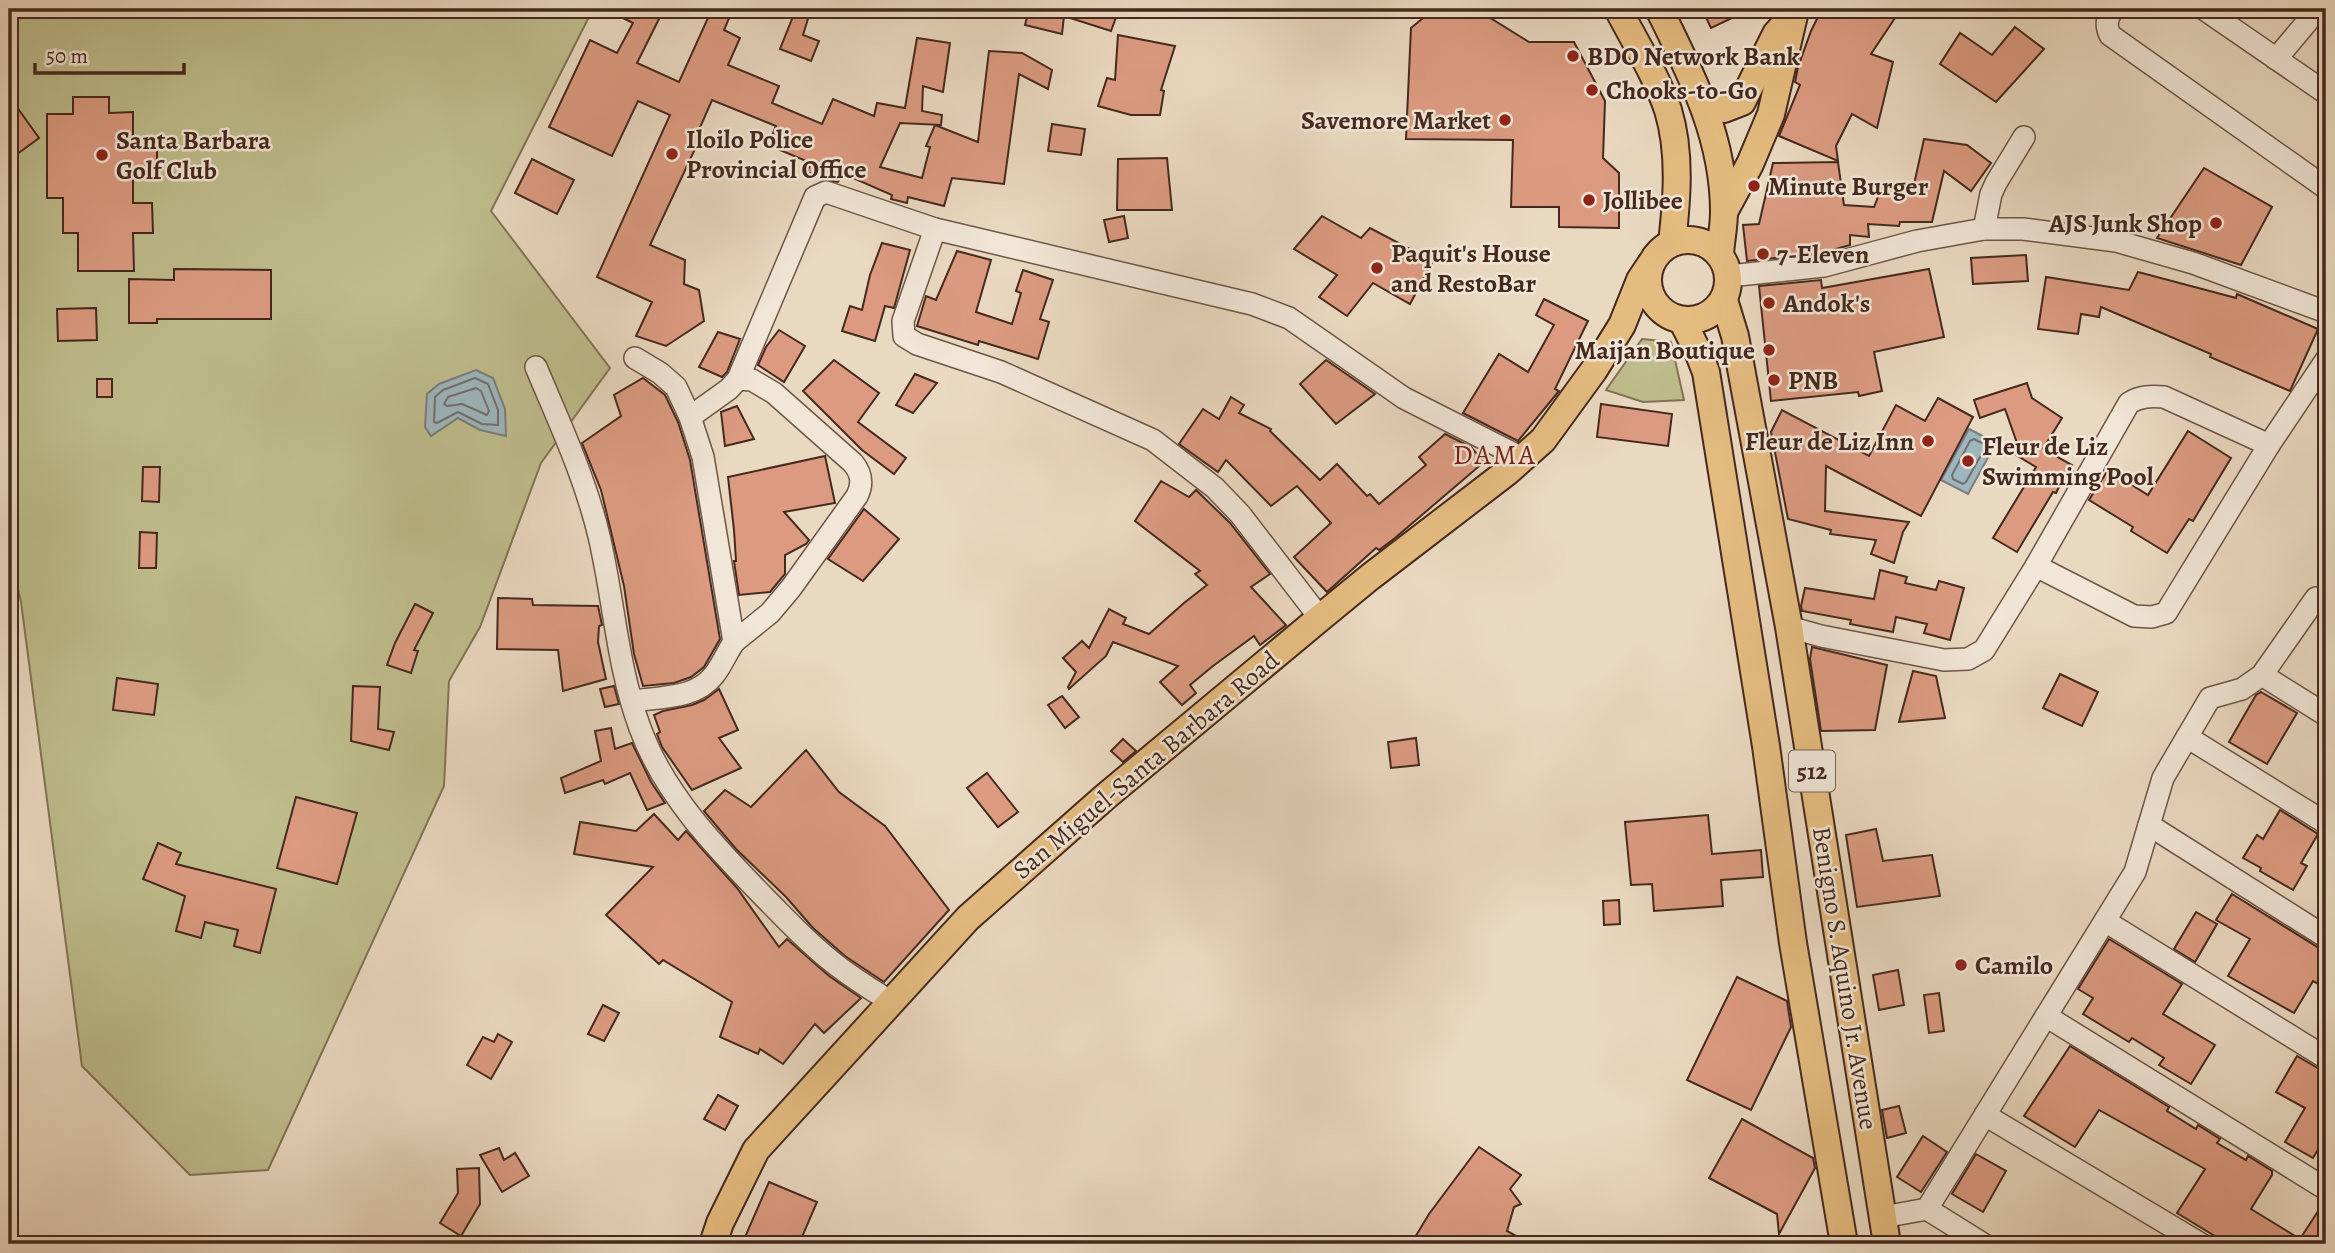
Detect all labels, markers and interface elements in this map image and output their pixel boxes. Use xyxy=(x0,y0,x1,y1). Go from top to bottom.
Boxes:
scale bar xyxy=(35,32,184,76)
place label: BDO Network Bank xyxy=(1587,39,1801,74)
text: 50 m xyxy=(46,42,88,70)
marker: BDO Network Bank xyxy=(1565,48,1581,64)
place label: Chooks-to-Go xyxy=(1606,73,1758,108)
marker: Chooks-to-Go xyxy=(1584,82,1600,98)
place label: Savemore Market xyxy=(1301,103,1491,138)
marker: Savemore Market xyxy=(1497,112,1513,128)
place label: Iloilo Police Provincial Office xyxy=(686,122,866,187)
place label: Santa Barbara Golf Club xyxy=(116,123,271,188)
marker: Iloilo Police Provincial Office xyxy=(664,146,680,162)
marker: Santa Barbara Golf Club xyxy=(94,147,110,163)
place label: Minute Burger xyxy=(1768,169,1929,204)
marker: Minute Burger xyxy=(1746,178,1762,194)
place label: Jollibee xyxy=(1603,183,1683,218)
marker: Jollibee xyxy=(1581,192,1597,208)
place label: AJS Junk Shop xyxy=(2048,206,2202,241)
marker: AJS Junk Shop xyxy=(2208,215,2224,231)
place label: Paquit's House and RestoBar xyxy=(1391,236,1551,301)
place label: 7-Eleven xyxy=(1777,237,1870,272)
marker: 7-Eleven xyxy=(1755,246,1771,262)
marker: Paquit's House and RestoBar xyxy=(1369,260,1385,276)
place label: Andok's xyxy=(1782,286,1870,321)
marker: Andok's xyxy=(1761,295,1777,311)
place label: Maijan Boutique xyxy=(1575,333,1755,368)
marker: Maijan Boutique xyxy=(1761,342,1777,358)
place label: PNB xyxy=(1788,363,1838,398)
marker: PNB xyxy=(1766,372,1782,388)
place label: Fleur de Liz Inn xyxy=(1745,424,1914,459)
place label: Fleur de Liz Swimming Pool xyxy=(1982,429,2154,494)
marker: Fleur de Liz Inn xyxy=(1920,433,1936,449)
district label: DAMA xyxy=(1453,436,1537,474)
marker: Fleur de Liz Swimming Pool xyxy=(1960,453,1976,469)
street label: San Miguel-Santa Barbara Road xyxy=(1005,643,1287,887)
road number: 512 xyxy=(1789,750,1835,792)
street label: Benigno S. Aquino Jr. Avenue xyxy=(1804,824,1886,1132)
place label: Camilo xyxy=(1975,948,2053,983)
marker: Camilo xyxy=(1953,957,1969,973)

